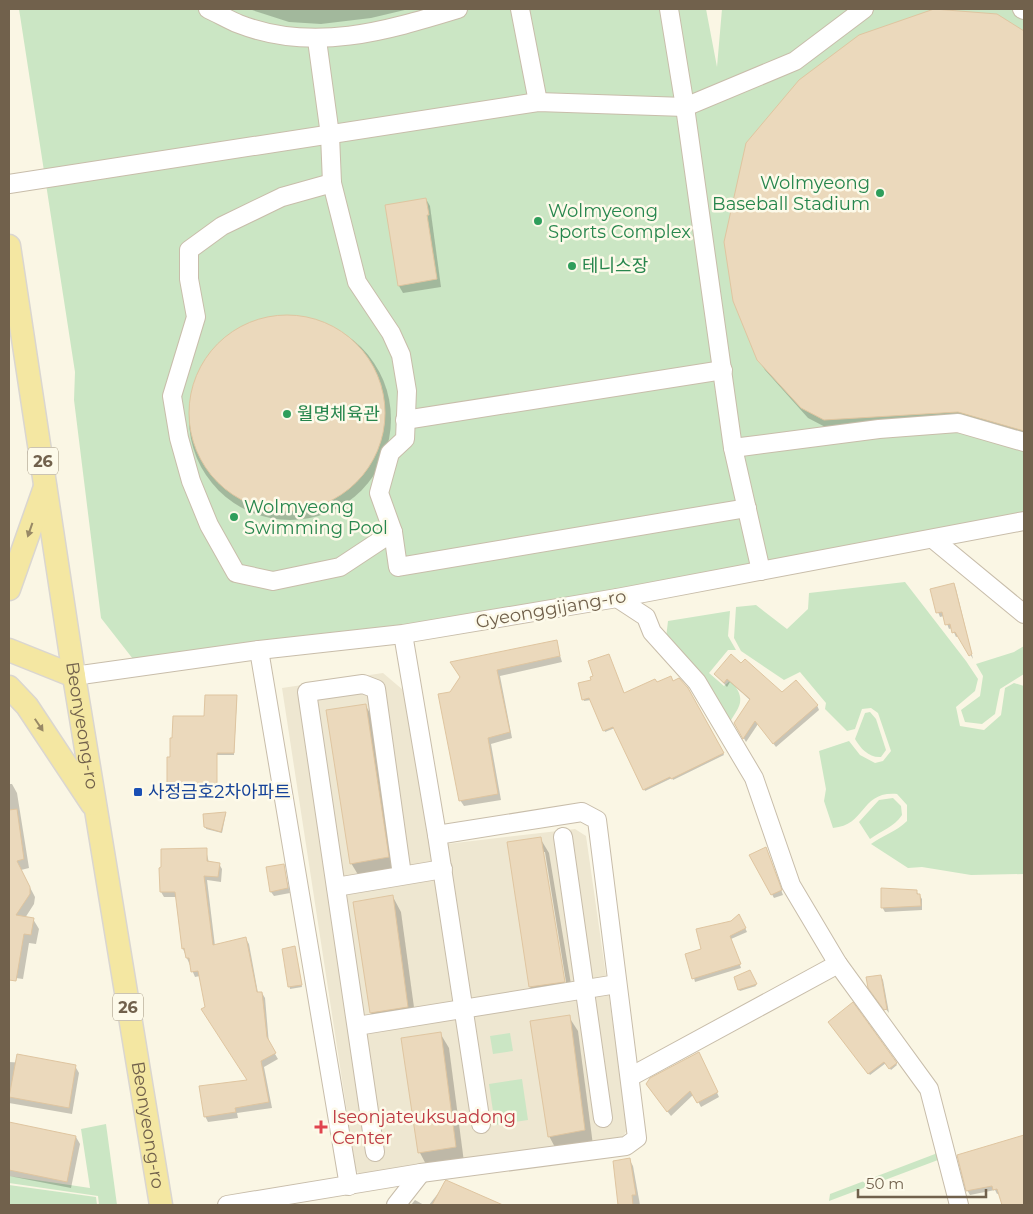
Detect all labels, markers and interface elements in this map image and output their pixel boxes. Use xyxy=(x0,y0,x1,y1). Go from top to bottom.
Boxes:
place label: Wolmyeong Baseball Stadium xyxy=(712,172,870,215)
marker: Wolmyeong Baseball Stadium xyxy=(874,187,886,199)
place label: Wolmyeong Sports Complex xyxy=(548,200,691,243)
marker: Wolmyeong Sports Complex xyxy=(532,215,544,227)
place label: 테니스장 xyxy=(582,255,648,277)
marker: 테니스장 xyxy=(566,260,578,272)
place label: 월명체육관 xyxy=(297,403,380,425)
marker: 월명체육관 xyxy=(281,408,293,420)
road number: 26 xyxy=(28,448,58,474)
place label: Wolmyeong Swimming Pool xyxy=(244,496,388,539)
marker: Wolmyeong Swimming Pool xyxy=(228,511,240,523)
one-way arrow xyxy=(26,523,34,538)
street label: Gyeonggijang-ro xyxy=(474,585,628,633)
street label: Beonyeong-ro xyxy=(61,660,103,791)
one-way arrow xyxy=(34,718,43,732)
place label: 사정금호2차아파트 xyxy=(148,781,291,803)
marker: 사정금호2차아파트 xyxy=(132,786,144,798)
road number: 26 xyxy=(113,994,143,1020)
street label: Beonyeong-ro xyxy=(127,1060,169,1190)
place label: Iseonjateuksuadong Center xyxy=(332,1106,516,1149)
marker: Iseonjateuksuadong Center xyxy=(314,1120,328,1134)
scale bar xyxy=(858,1166,986,1198)
text: 50 m xyxy=(866,1174,904,1193)

